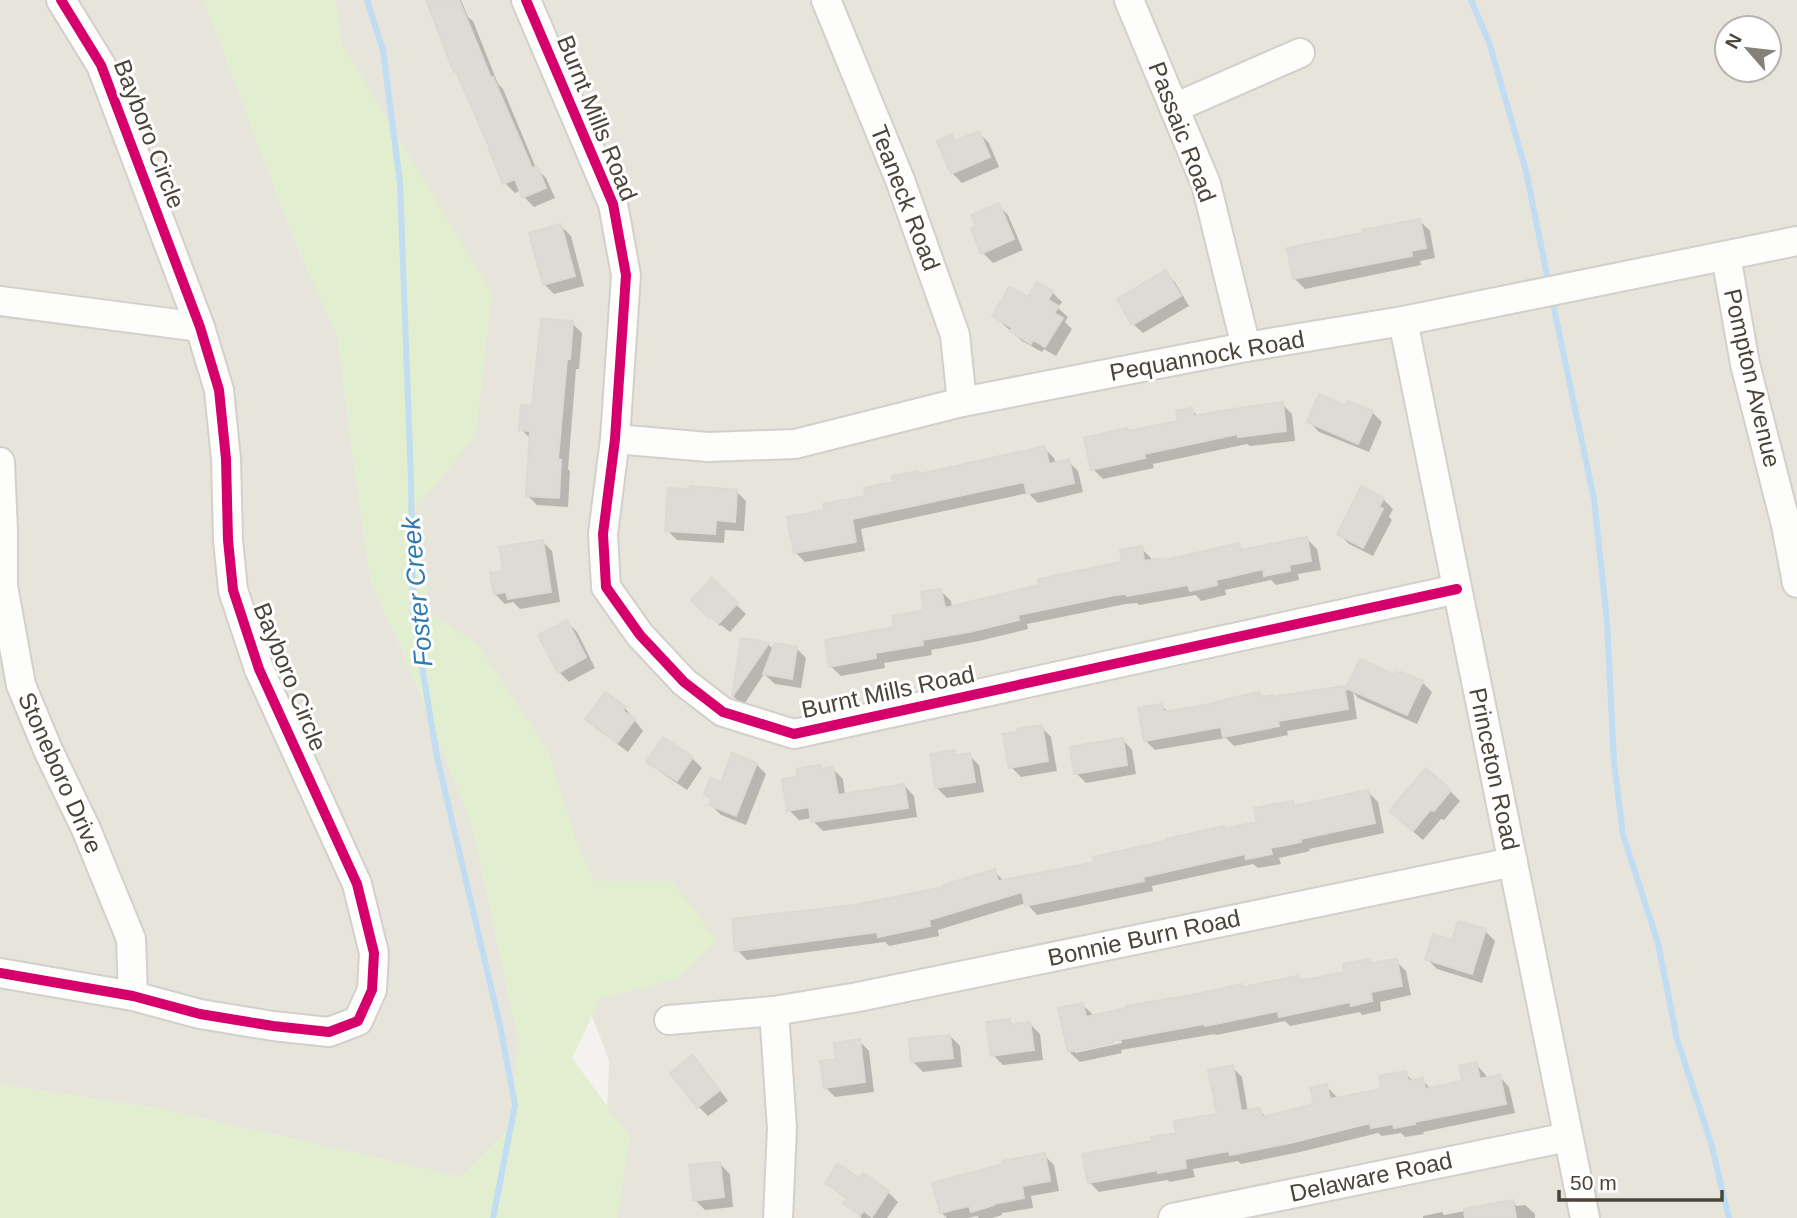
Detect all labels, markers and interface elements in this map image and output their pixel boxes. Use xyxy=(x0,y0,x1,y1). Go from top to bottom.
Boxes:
north arrow xyxy=(1713,14,1783,84)
text: N xyxy=(1721,30,1746,52)
street label: Burnt Mills Road xyxy=(552,31,643,204)
street label: Bayboro Circle xyxy=(109,56,190,212)
street label: Passaic Road xyxy=(1143,58,1222,206)
street label: Teaneck Road xyxy=(865,121,946,274)
street label: Pompton Avenue xyxy=(1719,286,1786,470)
street label: Pequannock Road xyxy=(1107,325,1306,386)
water label: Foster Creek xyxy=(395,514,438,668)
street label: Bayboro Circle xyxy=(248,599,332,755)
street label: Burnt Mills Road xyxy=(799,660,977,723)
street label: Princeton Road xyxy=(1464,685,1525,853)
street label: Stoneboro Drive xyxy=(13,688,108,858)
street label: Bonnie Burn Road xyxy=(1045,904,1243,971)
street label: Delaware Road xyxy=(1287,1146,1455,1207)
scale bar xyxy=(1559,1158,1722,1202)
text: 50 m xyxy=(1570,1171,1617,1194)

